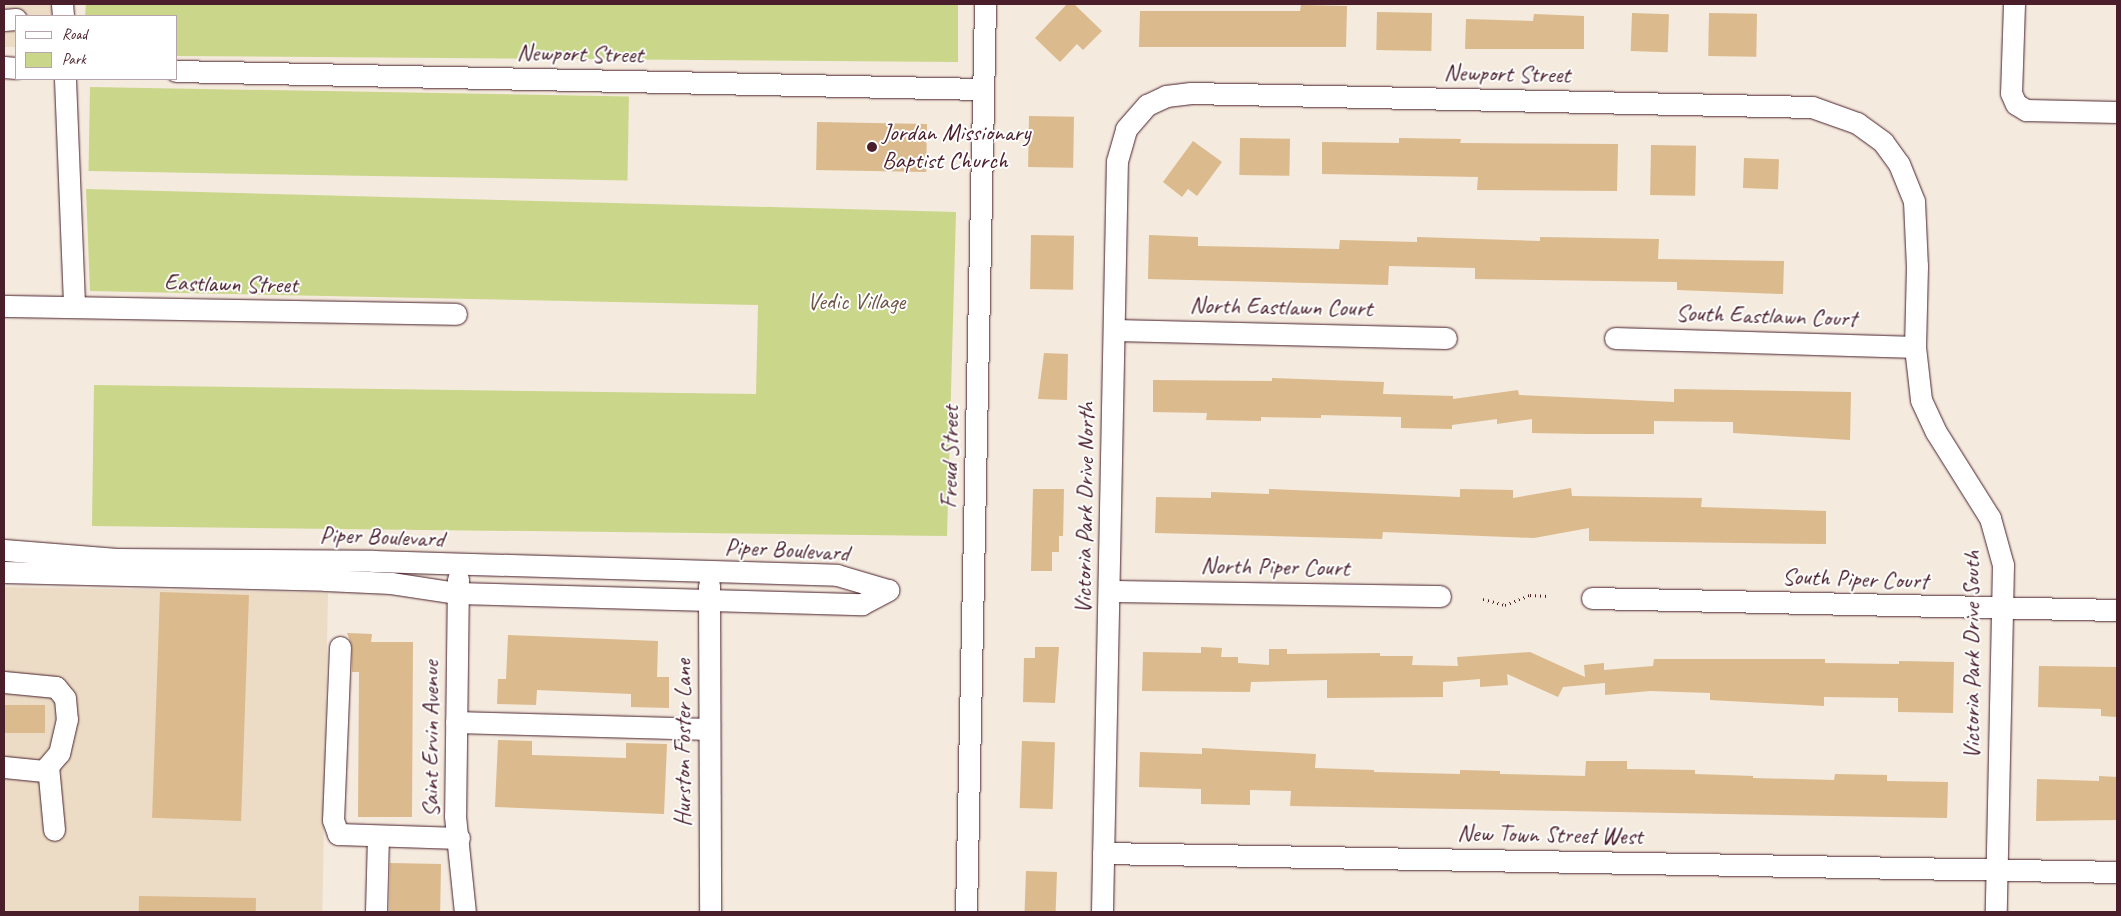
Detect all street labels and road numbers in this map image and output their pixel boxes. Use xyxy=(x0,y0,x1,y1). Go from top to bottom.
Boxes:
street label: Newport Street xyxy=(516,38,644,70)
street label: Newport Street xyxy=(1443,58,1571,90)
street label: Eastlawn Street xyxy=(164,268,298,300)
street label: North Eastlawn Court xyxy=(1189,291,1373,323)
street label: South Eastlawn Court xyxy=(1675,298,1857,334)
street label: Victoria Park Drive North xyxy=(1069,401,1101,615)
street label: Freud Street xyxy=(935,405,965,509)
street label: Piper Boulevard xyxy=(319,520,445,554)
street label: Piper Boulevard xyxy=(724,532,850,568)
street label: Victoria Park Drive South xyxy=(1958,549,1986,761)
street label: North Piper Court xyxy=(1200,551,1350,583)
street label: South Piper Court xyxy=(1782,562,1928,596)
street label: Hurston Foster Lane xyxy=(669,659,697,827)
street label: Saint Ervin Avenue xyxy=(417,661,445,817)
street label: New Town Street West xyxy=(1457,819,1643,851)

